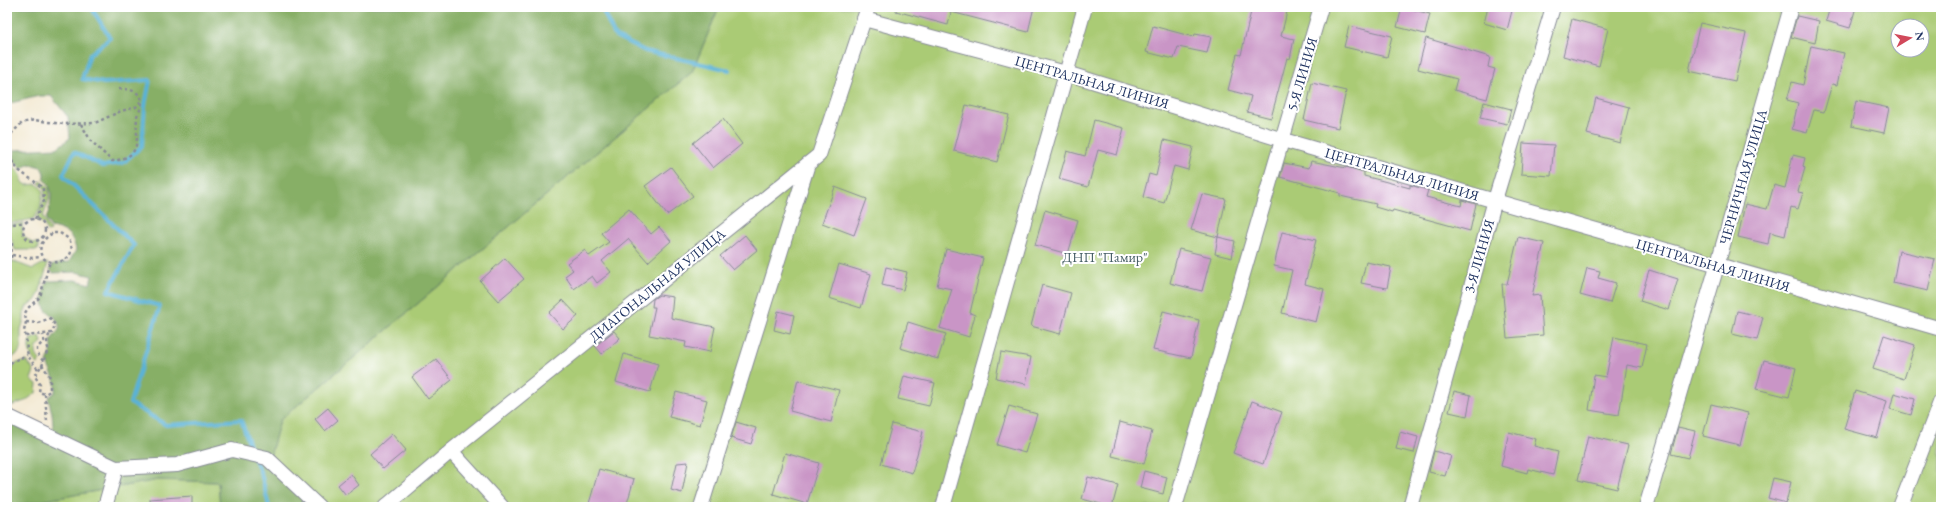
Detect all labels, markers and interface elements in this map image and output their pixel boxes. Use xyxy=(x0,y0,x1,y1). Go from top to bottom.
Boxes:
north arrow xyxy=(1890,18,1930,58)
text: N xyxy=(1912,31,1928,42)
street label: 5-Я ЛИНИЯ xyxy=(1283,34,1321,113)
street label: ЦЕНТРАЛЬНАЯ ЛИНИЯ xyxy=(1013,51,1172,113)
street label: ЧЕРНИЧНАЯ УЛИЦА xyxy=(1715,107,1771,247)
street label: ЦЕНТРАЛЬНАЯ ЛИНИЯ xyxy=(1323,143,1482,205)
street label: 3-Я ЛИНИЯ xyxy=(1460,216,1498,295)
street label: ДИАГОНАЛЬНАЯ УЛИЦА xyxy=(585,224,729,345)
street label: ЦЕНТРАЛЬНАЯ ЛИНИЯ xyxy=(1634,234,1793,296)
park label: ДНП "Памир" xyxy=(1062,248,1148,266)

